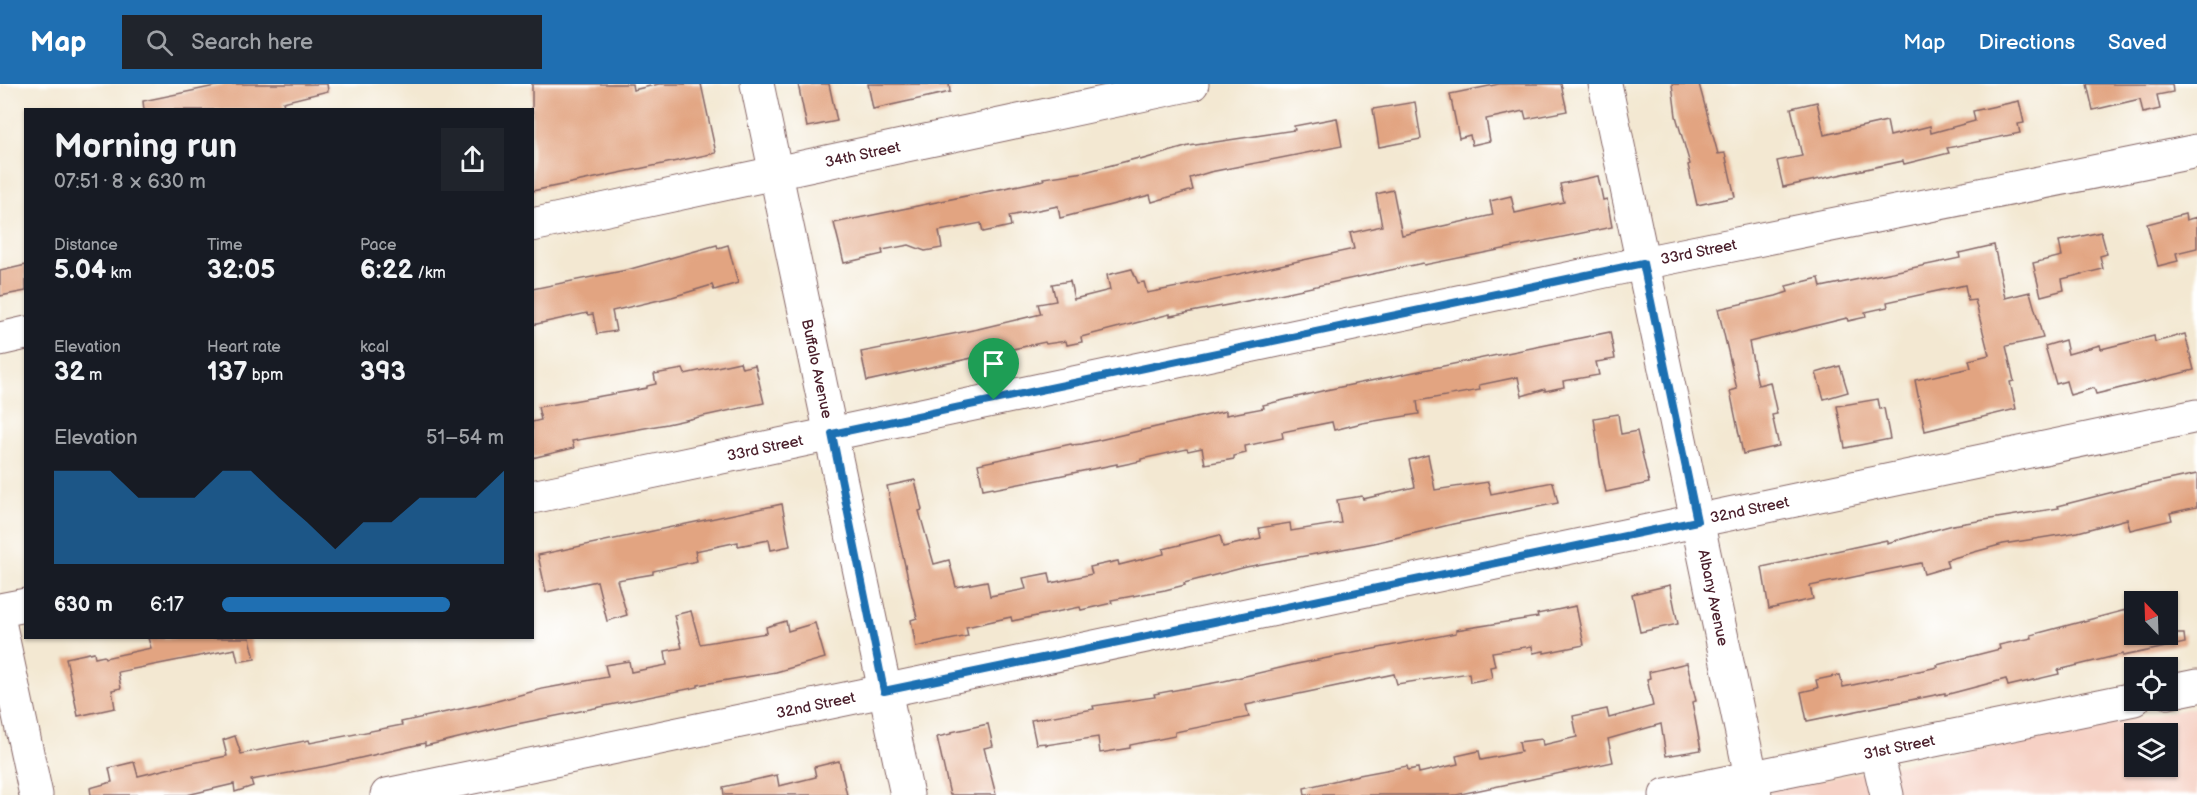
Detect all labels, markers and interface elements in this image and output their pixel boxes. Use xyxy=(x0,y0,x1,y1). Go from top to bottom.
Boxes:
search box xyxy=(122,15,542,69)
text: Map xyxy=(30,26,86,59)
icon: search xyxy=(143,26,176,59)
text: Search here xyxy=(191,29,313,56)
text: Map xyxy=(1903,30,1946,55)
text: Directions xyxy=(1979,30,2075,55)
text: Saved xyxy=(2108,30,2167,55)
text: Morning run xyxy=(54,127,237,167)
button: share xyxy=(441,128,504,191)
street label: 34th Street xyxy=(823,137,902,172)
text: 07:51 · 8 × 630 m xyxy=(54,170,206,194)
street label: 33rd Street xyxy=(1659,235,1739,269)
text: Distance xyxy=(54,236,118,255)
text: Time xyxy=(207,236,242,255)
text: Pace xyxy=(360,236,396,255)
text: 5.04 xyxy=(54,255,106,286)
text: 32:05 xyxy=(207,255,275,286)
text: 6:22 xyxy=(360,255,413,286)
text: km xyxy=(106,264,132,283)
text: /km xyxy=(413,264,446,283)
street label: Buffalo Avenue xyxy=(797,317,837,420)
text: Elevation xyxy=(54,338,121,357)
text: Heart rate xyxy=(207,338,281,357)
text: kcal xyxy=(360,338,389,357)
pin xyxy=(968,338,1019,400)
icon: arrive xyxy=(977,347,1010,380)
text: 32 xyxy=(54,357,85,388)
text: 137 xyxy=(207,357,247,388)
text: 393 xyxy=(360,357,406,388)
text: m xyxy=(85,366,102,385)
text: bpm xyxy=(247,366,283,385)
text: Elevation xyxy=(54,426,137,450)
text: 51–54 m xyxy=(426,426,504,450)
street label: 33rd Street xyxy=(725,431,805,465)
street label: 32nd Street xyxy=(1708,492,1791,527)
street label: Albany Avenue xyxy=(1694,548,1733,648)
north arrow xyxy=(2124,591,2178,645)
map controls xyxy=(2124,591,2178,777)
text: 630 m xyxy=(54,593,113,617)
text: 6:17 xyxy=(150,593,184,617)
button: locate xyxy=(2124,657,2178,711)
street label: 32nd Street xyxy=(775,688,857,723)
button: layers xyxy=(2124,723,2178,777)
street label: 31st Street xyxy=(1862,731,1937,764)

